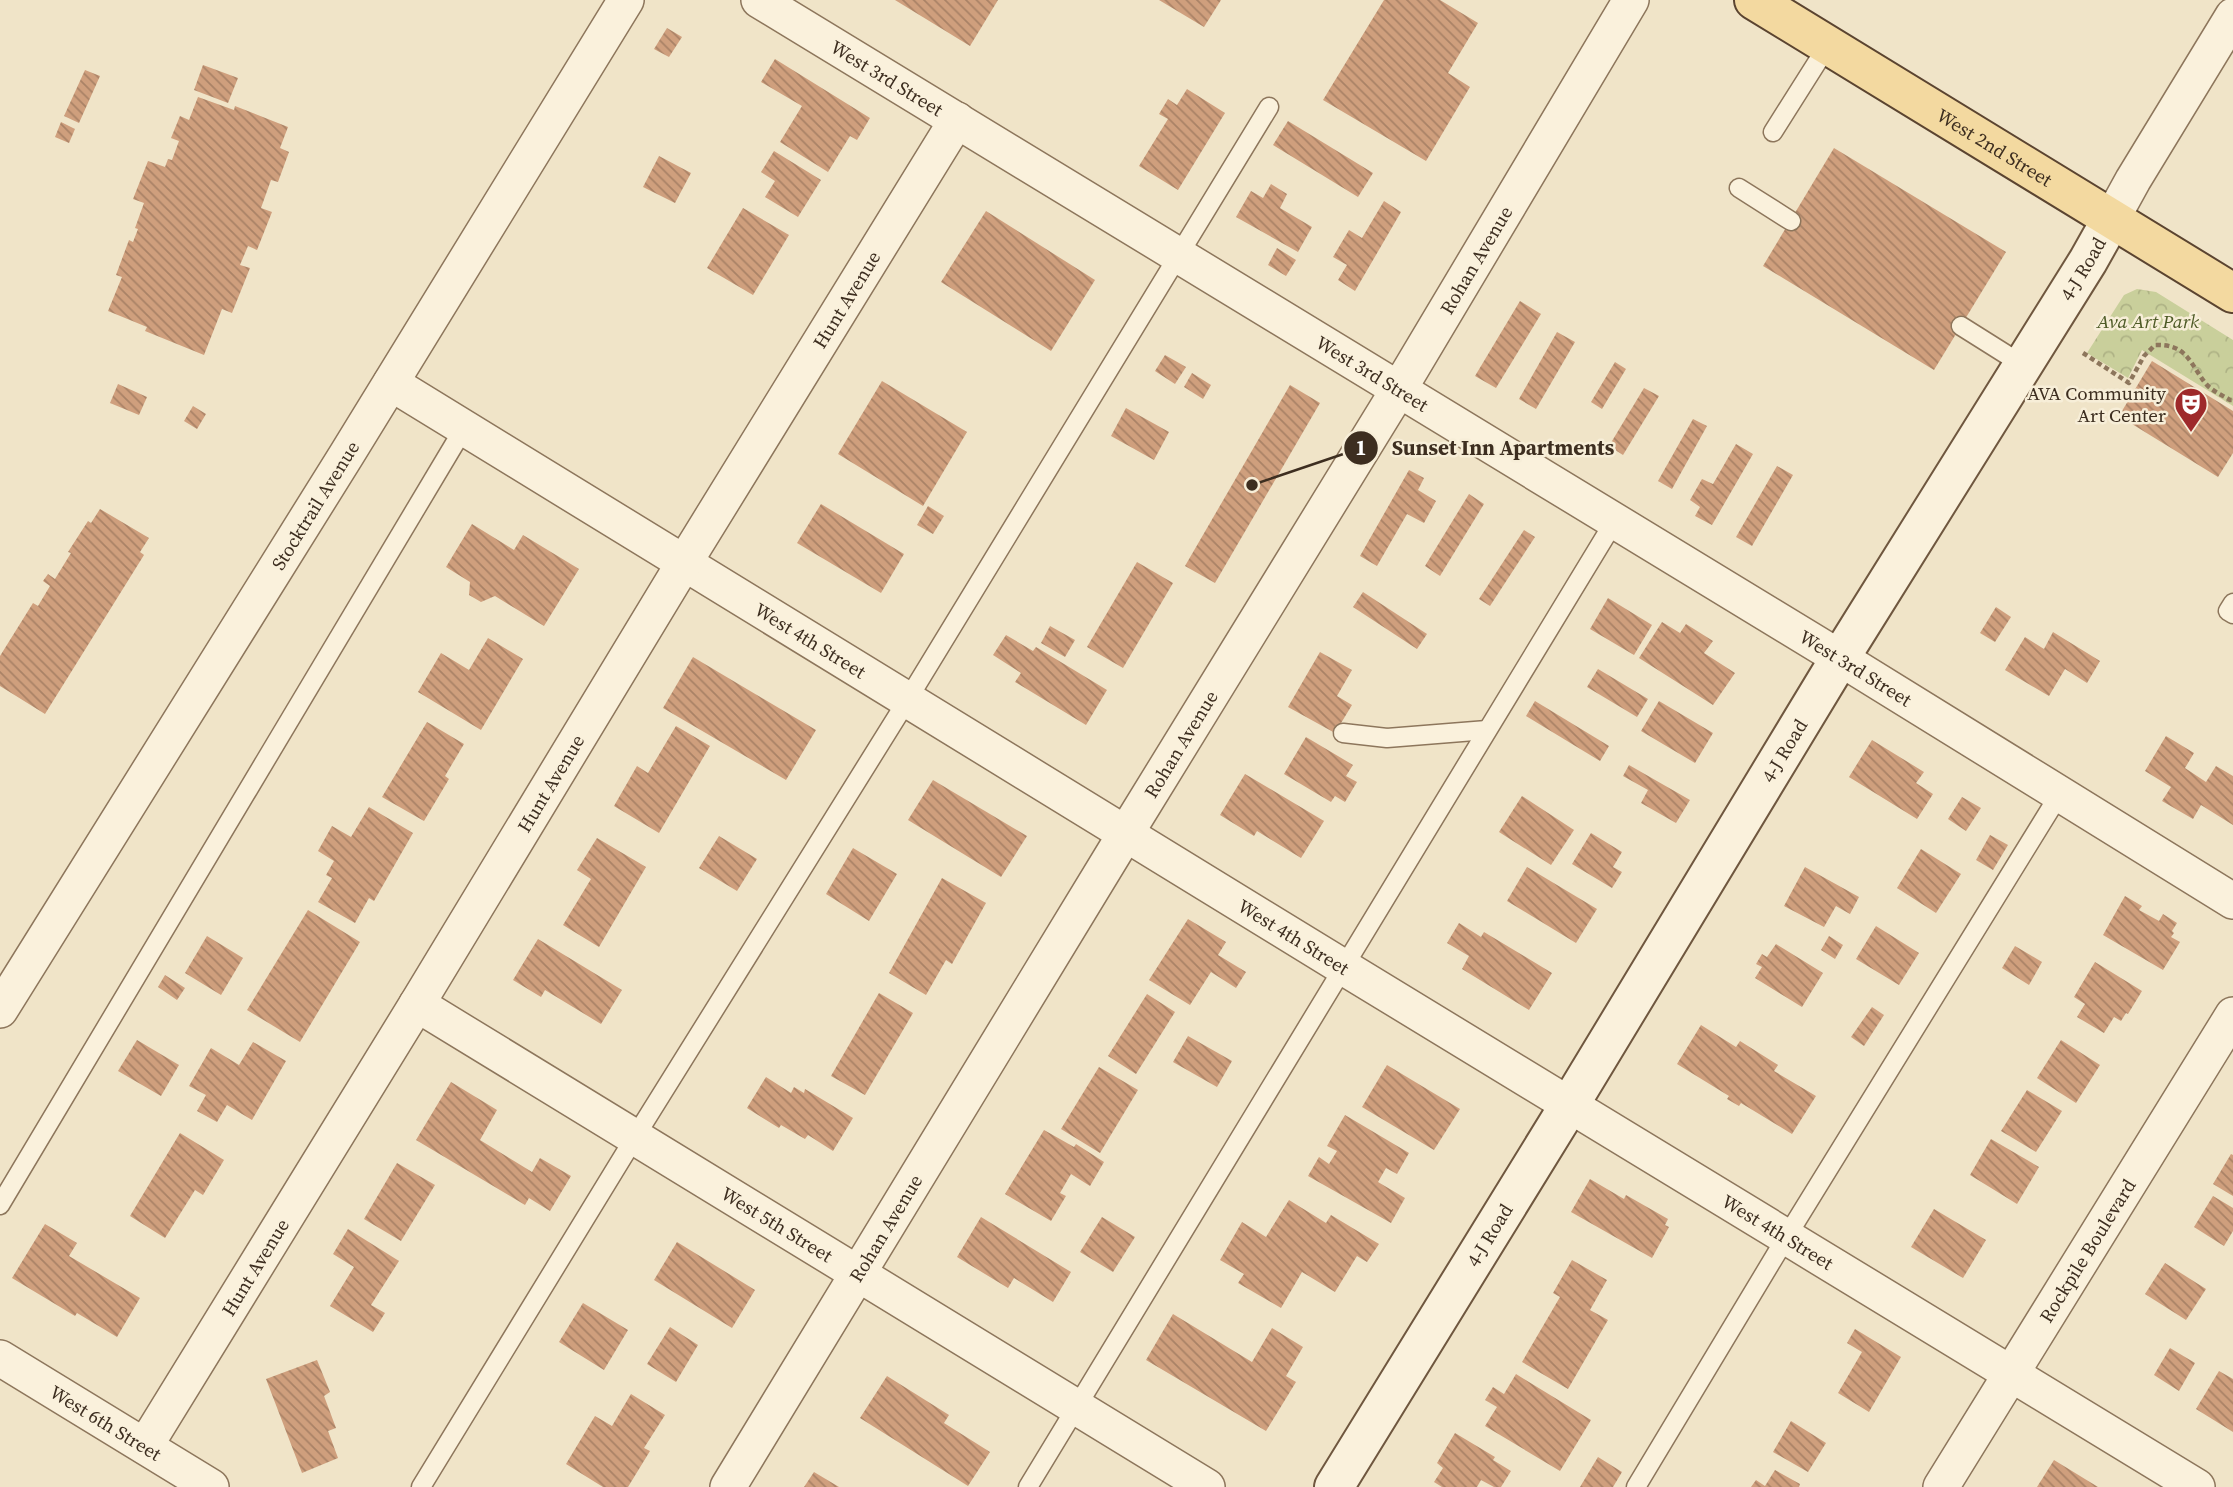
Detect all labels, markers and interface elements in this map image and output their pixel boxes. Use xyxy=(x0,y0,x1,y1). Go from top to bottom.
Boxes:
street label: West 3rd Street xyxy=(826,34,949,123)
street label: West 2nd Street xyxy=(1932,102,2058,193)
street label: Rohan Avenue xyxy=(1434,201,1518,319)
street label: 4-J Road xyxy=(2054,232,2112,305)
street label: Hunt Avenue xyxy=(806,246,886,353)
park label: Ava Art Park xyxy=(2096,308,2199,334)
street label: West 3rd Street xyxy=(1311,329,1434,418)
place label: AVA Community Art Center xyxy=(2027,380,2166,428)
theatre icon: AVA Community Art Center xyxy=(2172,385,2210,434)
callout: Sunset Inn Apartments xyxy=(1343,427,1629,469)
text: 1 xyxy=(1355,433,1367,462)
text: Sunset Inn Apartments xyxy=(1392,433,1615,462)
street label: Stocktrail Avenue xyxy=(265,436,365,575)
street label: West 4th Street xyxy=(750,596,872,685)
street label: West 3rd Street xyxy=(1795,623,1917,713)
street label: Rohan Avenue xyxy=(1138,685,1224,803)
street label: 4-J Road xyxy=(1755,714,1813,787)
street label: Hunt Avenue xyxy=(511,729,590,837)
street label: West 4th Street xyxy=(1233,893,1355,981)
street label: Rohan Avenue xyxy=(843,1169,928,1287)
street label: Rockpile Boulevard xyxy=(2033,1174,2142,1327)
street label: West 5th Street xyxy=(716,1180,838,1269)
street label: West 4th Street xyxy=(1717,1188,1839,1276)
street label: 4-J Road xyxy=(1460,1198,1519,1271)
street label: Hunt Avenue xyxy=(215,1213,295,1321)
street label: West 6th Street xyxy=(45,1379,167,1467)

